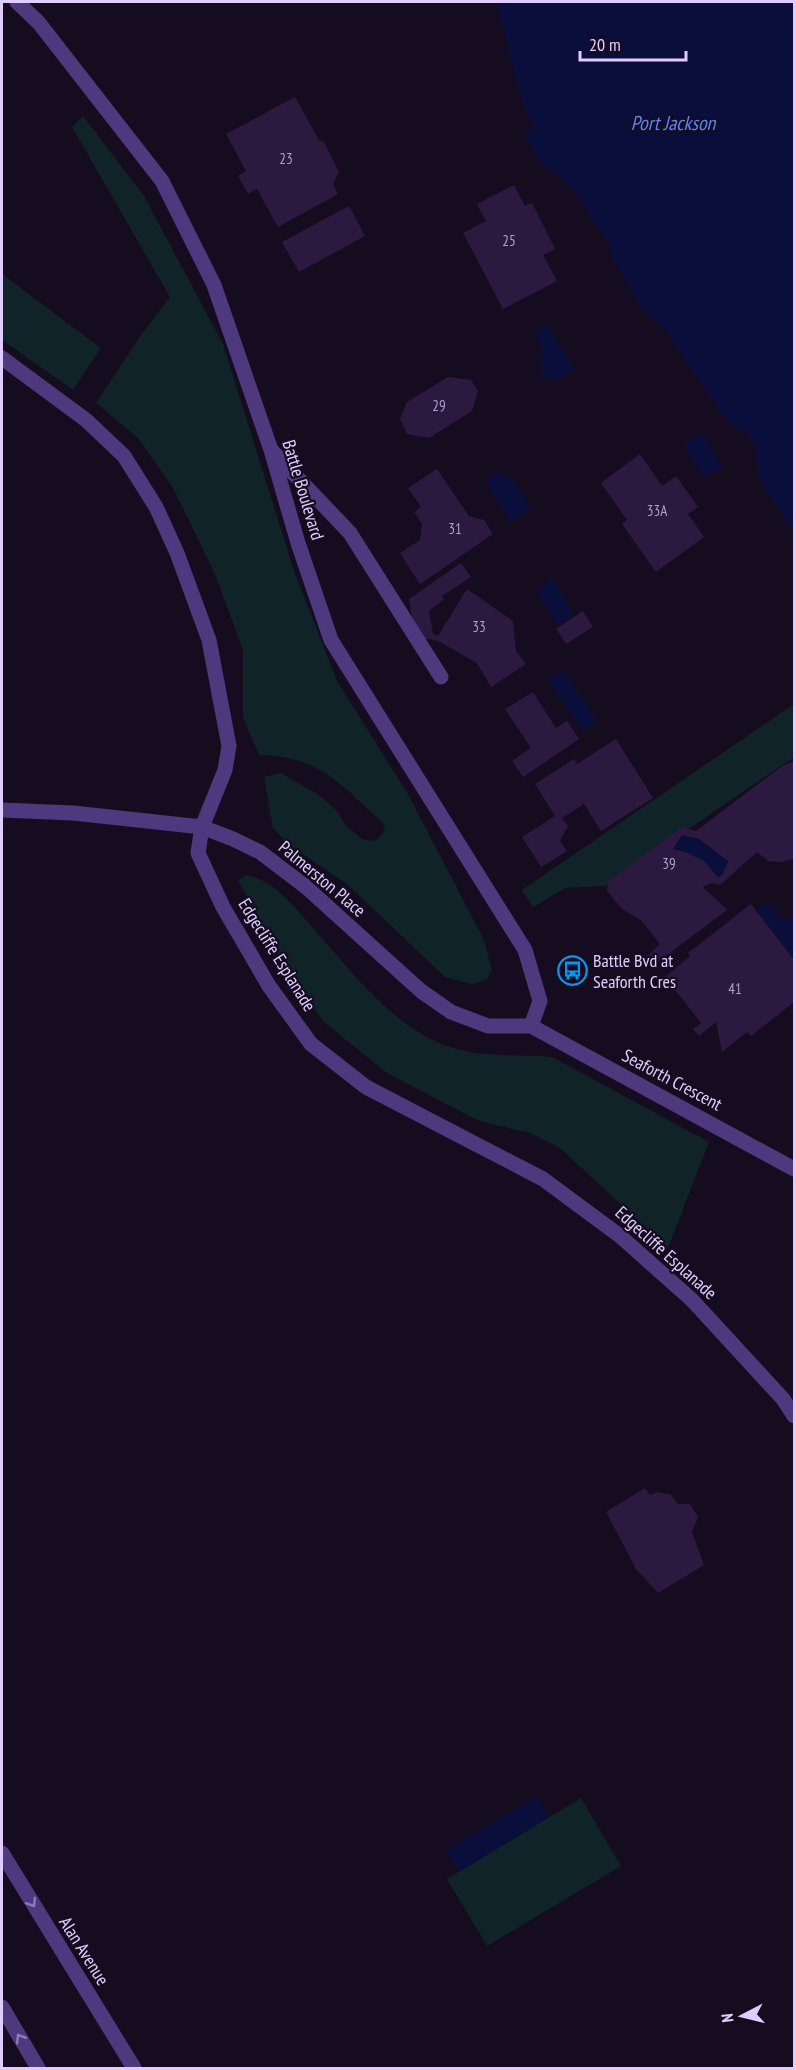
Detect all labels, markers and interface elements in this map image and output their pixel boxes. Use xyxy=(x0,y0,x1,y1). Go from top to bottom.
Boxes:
scale bar xyxy=(580,24,686,62)
text: 20 m xyxy=(589,33,621,56)
water label: Port Jackson xyxy=(631,110,717,136)
house number: 23 xyxy=(279,149,293,168)
house number: 25 xyxy=(502,231,516,250)
house number: 29 xyxy=(432,396,446,415)
street label: Battle Boulevard xyxy=(277,437,330,543)
house number: 33A xyxy=(647,501,668,520)
house number: 31 xyxy=(448,519,462,538)
house number: 33 xyxy=(472,617,486,636)
street label: Palmerston Place xyxy=(274,836,371,922)
house number: 39 xyxy=(662,854,676,873)
street label: Edgecliffe Esplanade xyxy=(234,894,321,1015)
place label: Battle Bvd at Seaforth Cres xyxy=(593,949,676,993)
bus stop icon: Battle Bvd at Seaforth Cres xyxy=(556,955,588,987)
house number: 41 xyxy=(728,979,742,998)
street label: Seaforth Crescent xyxy=(618,1044,726,1115)
street label: Edgecliffe Esplanade xyxy=(611,1201,722,1304)
one-way arrow xyxy=(25,1897,37,1907)
street label: Alan Avenue xyxy=(54,1912,114,1989)
north arrow xyxy=(712,1986,772,2046)
text: N xyxy=(717,2012,738,2023)
one-way arrow xyxy=(16,2034,27,2044)

